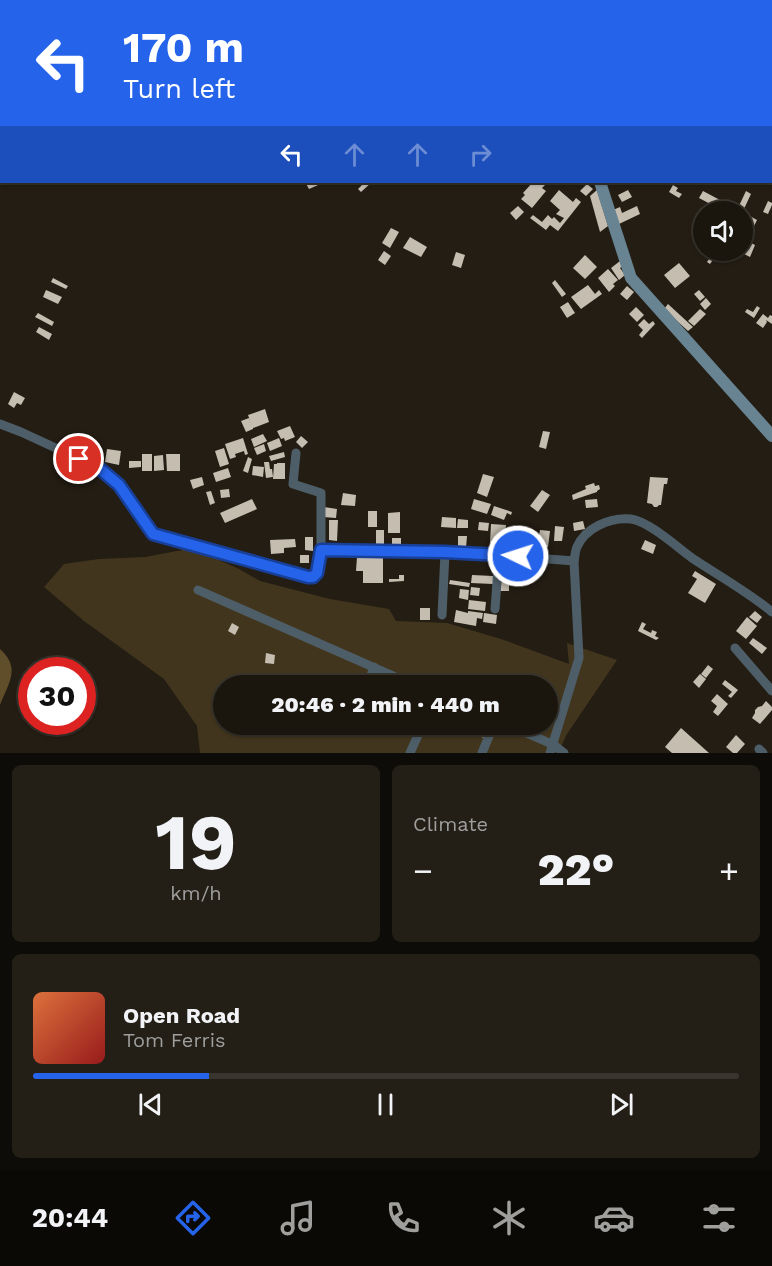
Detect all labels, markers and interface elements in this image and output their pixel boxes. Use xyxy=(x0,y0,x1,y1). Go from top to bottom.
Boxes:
text: 170 m xyxy=(123,23,244,72)
icon: left xyxy=(24,24,102,102)
text: Turn left xyxy=(123,73,235,105)
icon: left xyxy=(275,138,308,171)
icon: ahead xyxy=(338,138,371,171)
icon: ahead xyxy=(401,138,434,171)
icon: right xyxy=(464,138,497,171)
map controls xyxy=(693,201,753,261)
button: sound xyxy=(693,201,753,261)
pin xyxy=(53,433,104,484)
icon: arrive xyxy=(62,442,95,475)
position arrow xyxy=(486,524,550,588)
speed limit sign: 30 xyxy=(18,657,96,735)
text: 20:46 · 2 min · 440 m xyxy=(271,692,500,717)
text: 19 xyxy=(155,796,237,888)
text: Climate xyxy=(413,812,488,836)
text: 22° xyxy=(538,843,614,896)
text: − xyxy=(413,851,433,890)
text: + xyxy=(719,851,739,890)
text: km/h xyxy=(170,881,222,905)
text: Open Road xyxy=(123,1003,240,1028)
text: Tom Ferris xyxy=(123,1028,226,1052)
icon: previous xyxy=(134,1088,167,1121)
icon: pause xyxy=(369,1088,402,1121)
icon: next xyxy=(605,1088,638,1121)
icon: directions xyxy=(172,1197,214,1239)
icon: music xyxy=(277,1197,319,1239)
icon: phone xyxy=(382,1197,424,1239)
icon: climate xyxy=(488,1197,530,1239)
icon: car xyxy=(593,1197,635,1239)
icon: filters xyxy=(698,1197,740,1239)
text: 20:44 xyxy=(32,1202,108,1234)

